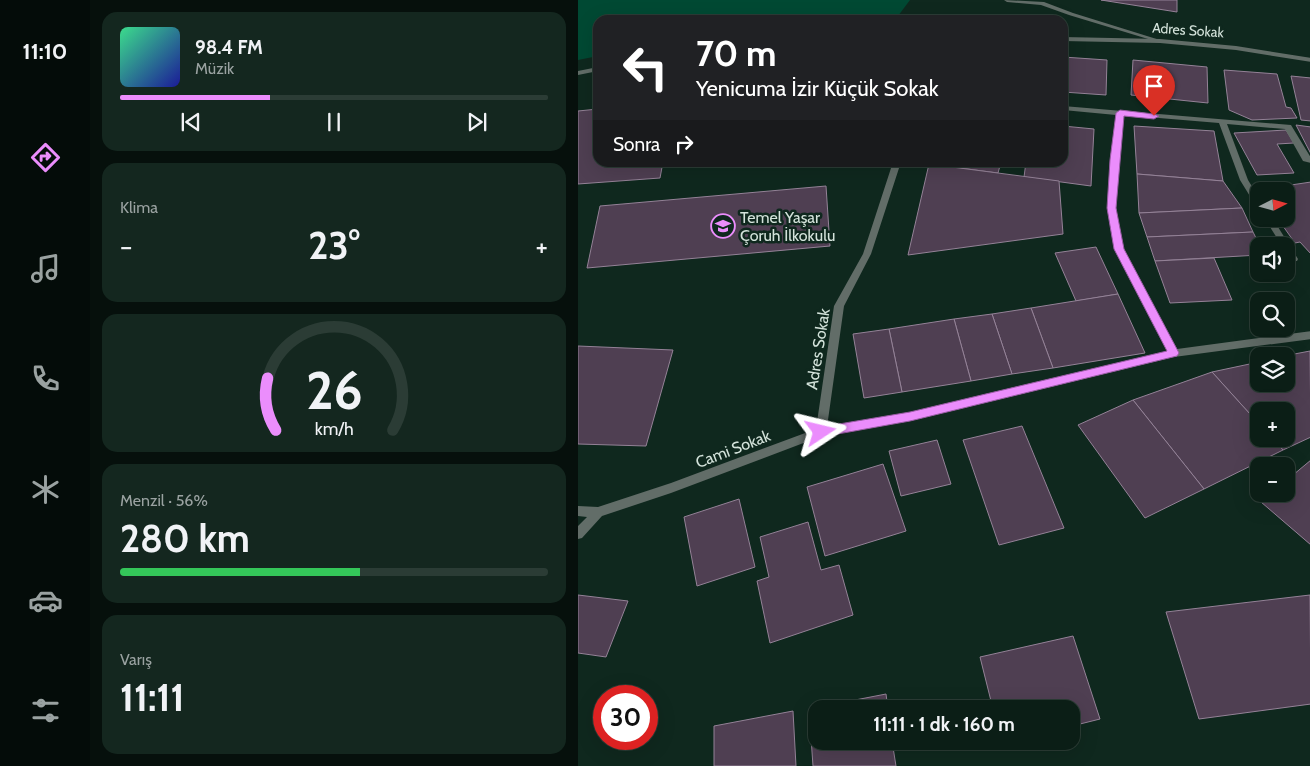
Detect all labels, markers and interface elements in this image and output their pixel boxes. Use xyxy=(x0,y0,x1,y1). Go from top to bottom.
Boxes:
street label: Adres Sokak xyxy=(1152,19,1225,42)
text: 70 m xyxy=(696,32,777,75)
icon: left xyxy=(613,35,678,100)
text: 98.4 FM xyxy=(195,36,263,59)
text: 11:10 xyxy=(23,38,67,65)
text: Müzik xyxy=(195,59,234,78)
pin xyxy=(1133,65,1175,116)
icon: arrive xyxy=(1140,72,1168,100)
text: Yenicuma İzir Küçük Sokak xyxy=(696,75,939,102)
icon: previous xyxy=(177,108,205,136)
icon: pause xyxy=(320,108,348,136)
icon: next xyxy=(463,108,491,136)
icon: right xyxy=(670,130,698,158)
text: Sonra xyxy=(613,133,660,156)
icon: directions xyxy=(28,140,63,175)
north arrow xyxy=(1250,182,1296,228)
map controls xyxy=(1250,182,1295,502)
text: Klima xyxy=(120,198,158,217)
place label: Temel Yaşar Çoruh İlkokulu xyxy=(740,208,835,245)
school or university icon: Temel Yaşar Çoruh İlkokulu xyxy=(710,213,736,239)
text: 23° xyxy=(308,222,360,269)
text: − xyxy=(120,229,132,263)
text: + xyxy=(536,229,548,263)
button: sound xyxy=(1250,237,1295,282)
icon: music xyxy=(28,251,63,286)
button: search xyxy=(1250,292,1295,337)
street label: Adres Sokak xyxy=(802,306,834,391)
button: layers xyxy=(1250,347,1295,392)
text: 26 xyxy=(306,359,362,422)
icon: phone xyxy=(28,361,63,396)
button: + xyxy=(1250,402,1295,447)
position arrow xyxy=(794,405,846,457)
text: km/h xyxy=(314,418,354,439)
street label: Cami Sokak xyxy=(693,426,774,472)
button: − xyxy=(1250,457,1295,502)
icon: climate xyxy=(28,472,63,507)
text: Menzil · 56% xyxy=(120,491,208,510)
text: 280 km xyxy=(120,515,250,562)
icon: car xyxy=(28,583,63,618)
text: Varış xyxy=(120,650,152,669)
text: 11:11 xyxy=(120,674,185,721)
speed limit sign: 30 xyxy=(593,685,658,750)
icon: filters xyxy=(28,693,63,728)
text: 11:11 · 1 dk · 160 m xyxy=(873,713,1015,736)

